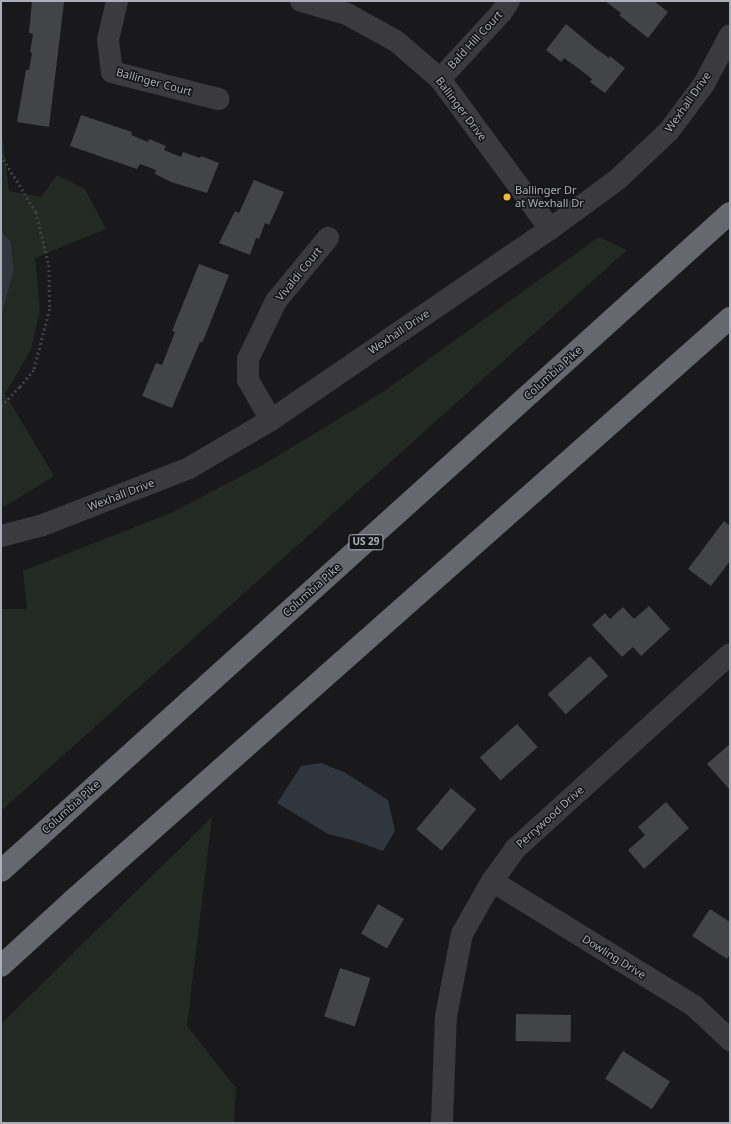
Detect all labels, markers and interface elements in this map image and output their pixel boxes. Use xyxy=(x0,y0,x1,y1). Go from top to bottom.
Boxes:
street label: Bald Hill Court xyxy=(445,8,505,72)
street label: Ballinger Court xyxy=(115,66,193,98)
street label: Wexhall Drive xyxy=(662,69,714,135)
street label: Ballinger Drive xyxy=(433,75,489,143)
place label: Ballinger Dr at Wexhall Dr xyxy=(515,184,584,210)
marker: Ballinger Dr at Wexhall Dr xyxy=(502,192,512,202)
street label: Vivaldi Court xyxy=(273,244,325,304)
street label: Wexhall Drive xyxy=(366,307,432,357)
street label: Columbia Pike xyxy=(521,343,585,403)
street label: Wexhall Drive xyxy=(86,476,156,514)
road number: US 29 xyxy=(348,534,384,550)
street label: Columbia Pike xyxy=(280,560,344,620)
street label: Columbia Pike xyxy=(39,777,103,837)
street label: Perrywood Drive xyxy=(514,783,586,851)
street label: Dowling Drive xyxy=(580,932,648,982)

